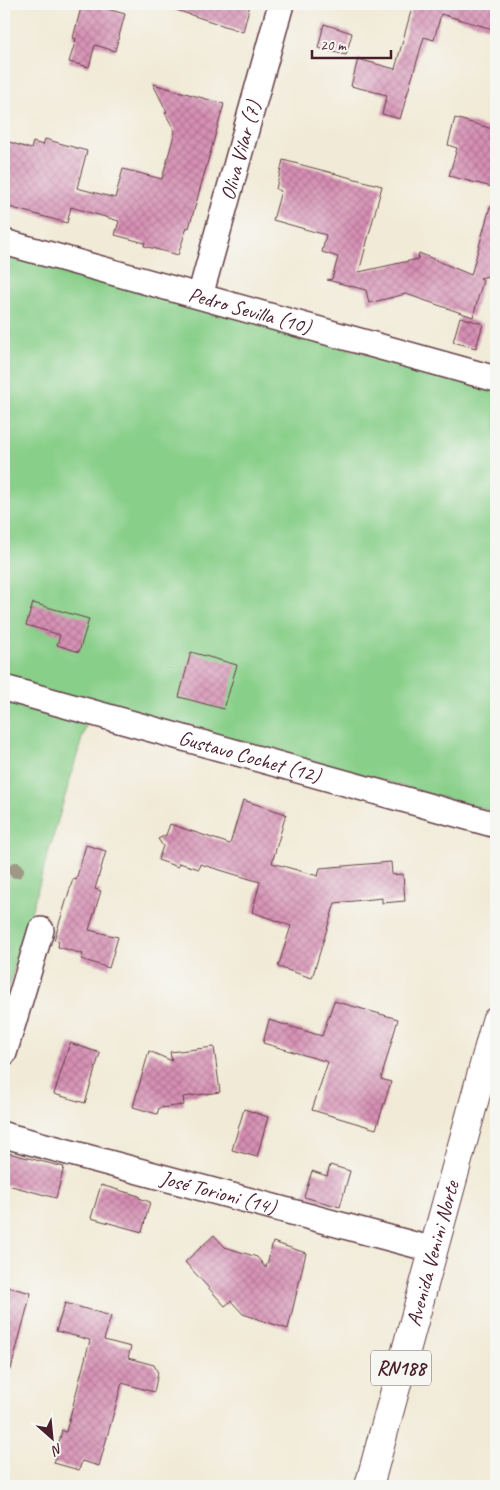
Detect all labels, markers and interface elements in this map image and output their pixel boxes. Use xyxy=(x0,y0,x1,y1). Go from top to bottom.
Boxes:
scale bar xyxy=(312,28,391,60)
text: 20 m xyxy=(320,36,347,55)
street label: Oliva Vilar (7) xyxy=(214,97,267,203)
street label: Pedro Sevilla (10) xyxy=(186,281,315,340)
street label: Gustavo Cochet (12) xyxy=(176,724,325,789)
street label: José Torioni (14) xyxy=(157,1164,280,1220)
street label: Avenida Venini Norte xyxy=(400,1177,465,1329)
road number: RN188 xyxy=(371,1350,431,1386)
north arrow xyxy=(28,1412,78,1462)
text: N xyxy=(48,1440,65,1460)

